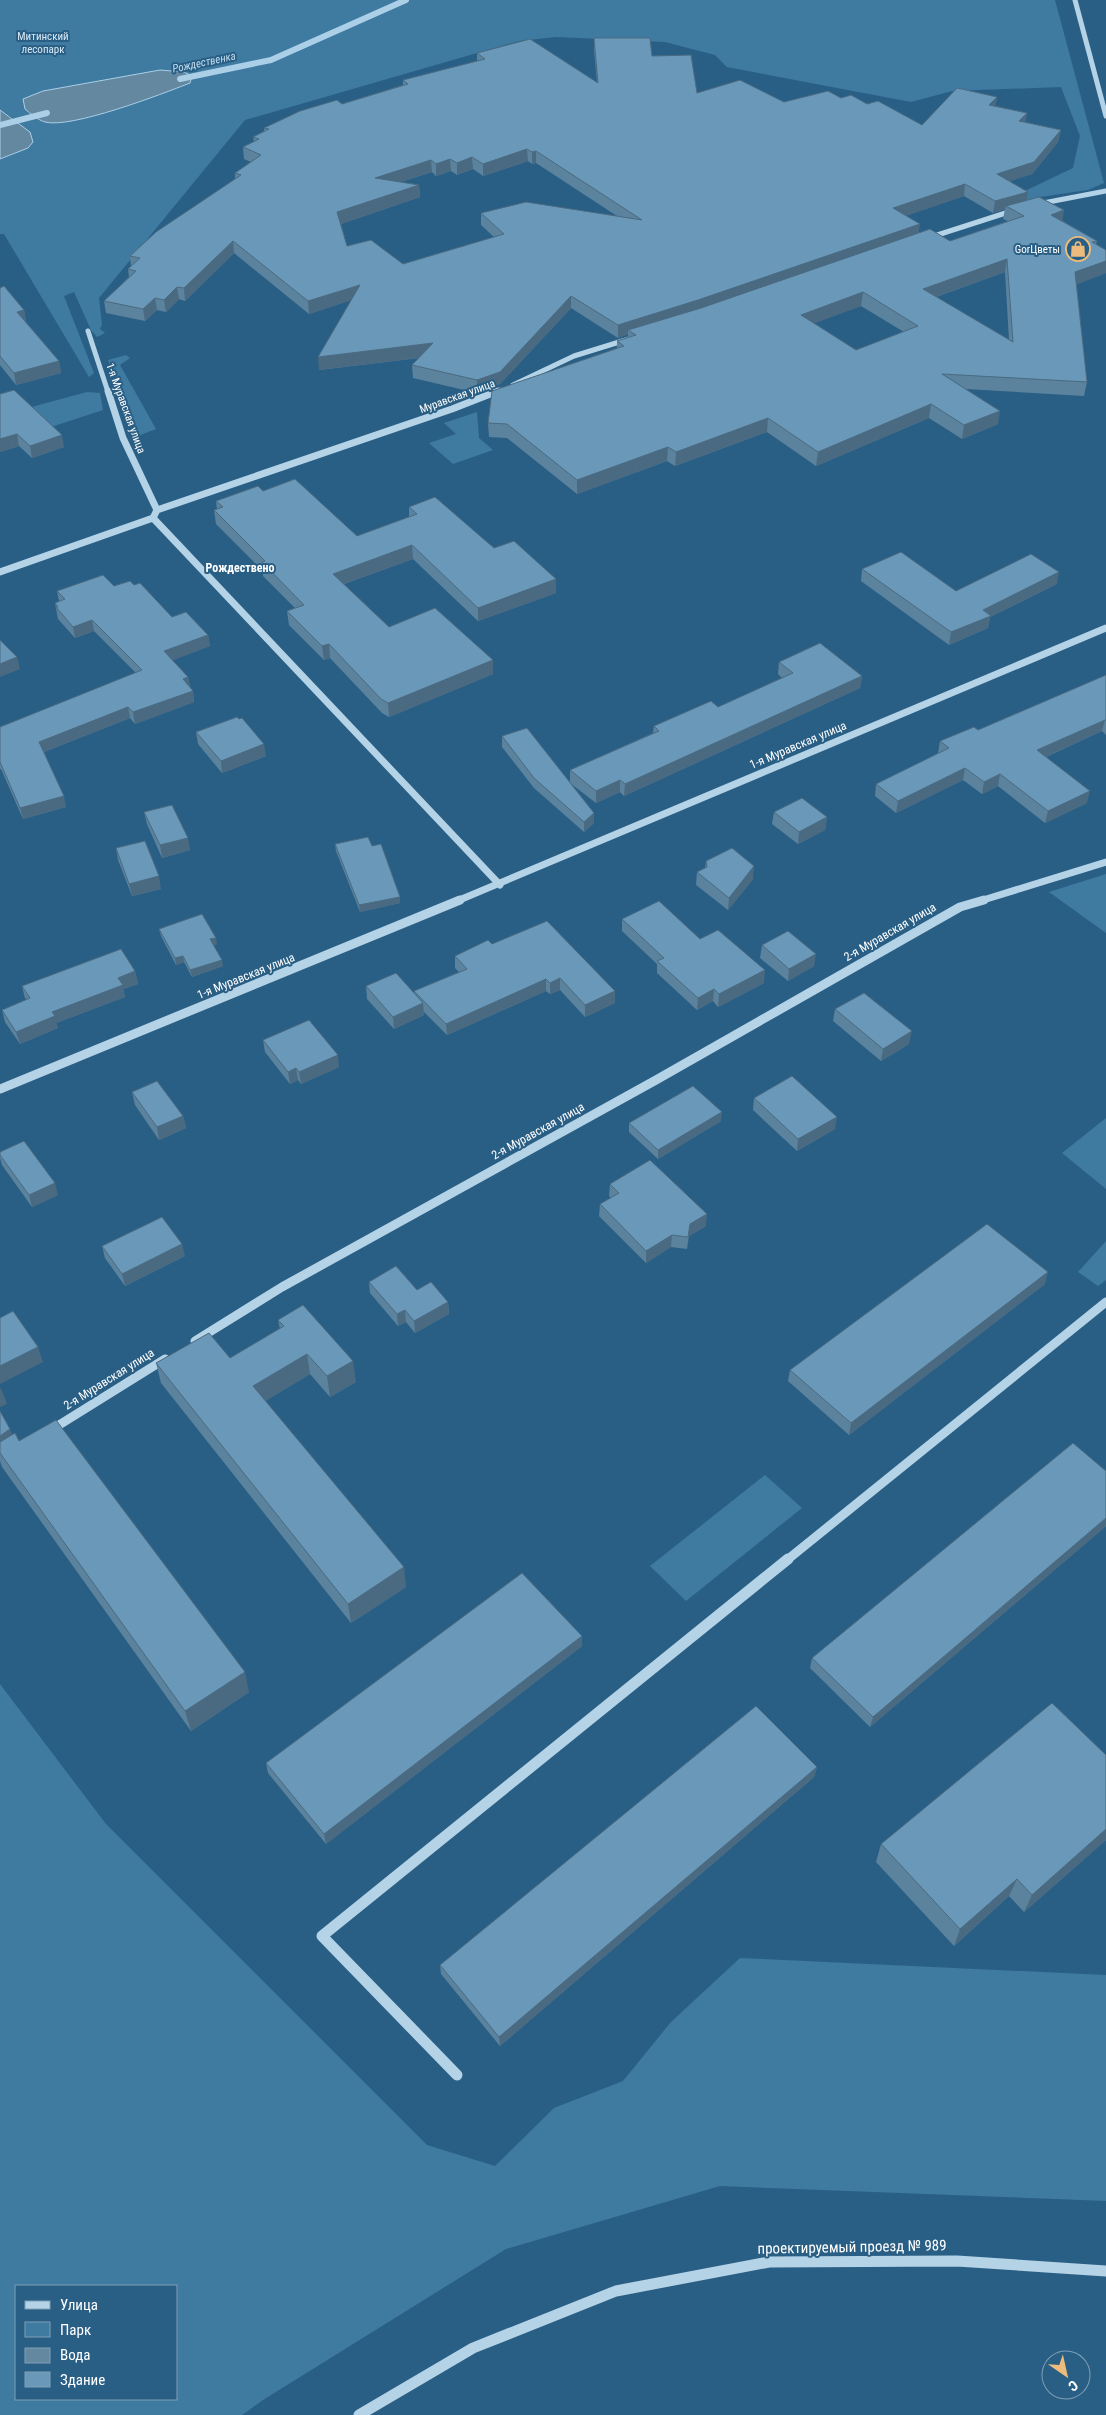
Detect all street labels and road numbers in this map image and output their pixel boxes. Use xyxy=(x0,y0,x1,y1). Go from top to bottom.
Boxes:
street label: 1-я Муравская улица xyxy=(103,361,148,455)
street label: Муравская улица xyxy=(418,377,497,416)
street label: 1-я Муравская улица xyxy=(747,718,849,772)
street label: 2-я Муравская улица xyxy=(842,900,939,964)
street label: 1-я Муравская улица xyxy=(195,950,297,1002)
street label: 2-я Муравская улица xyxy=(489,1100,587,1162)
street label: 2-я Муравская улица xyxy=(61,1345,157,1412)
street label: проектируемый проезд № 989 xyxy=(757,2236,947,2258)

